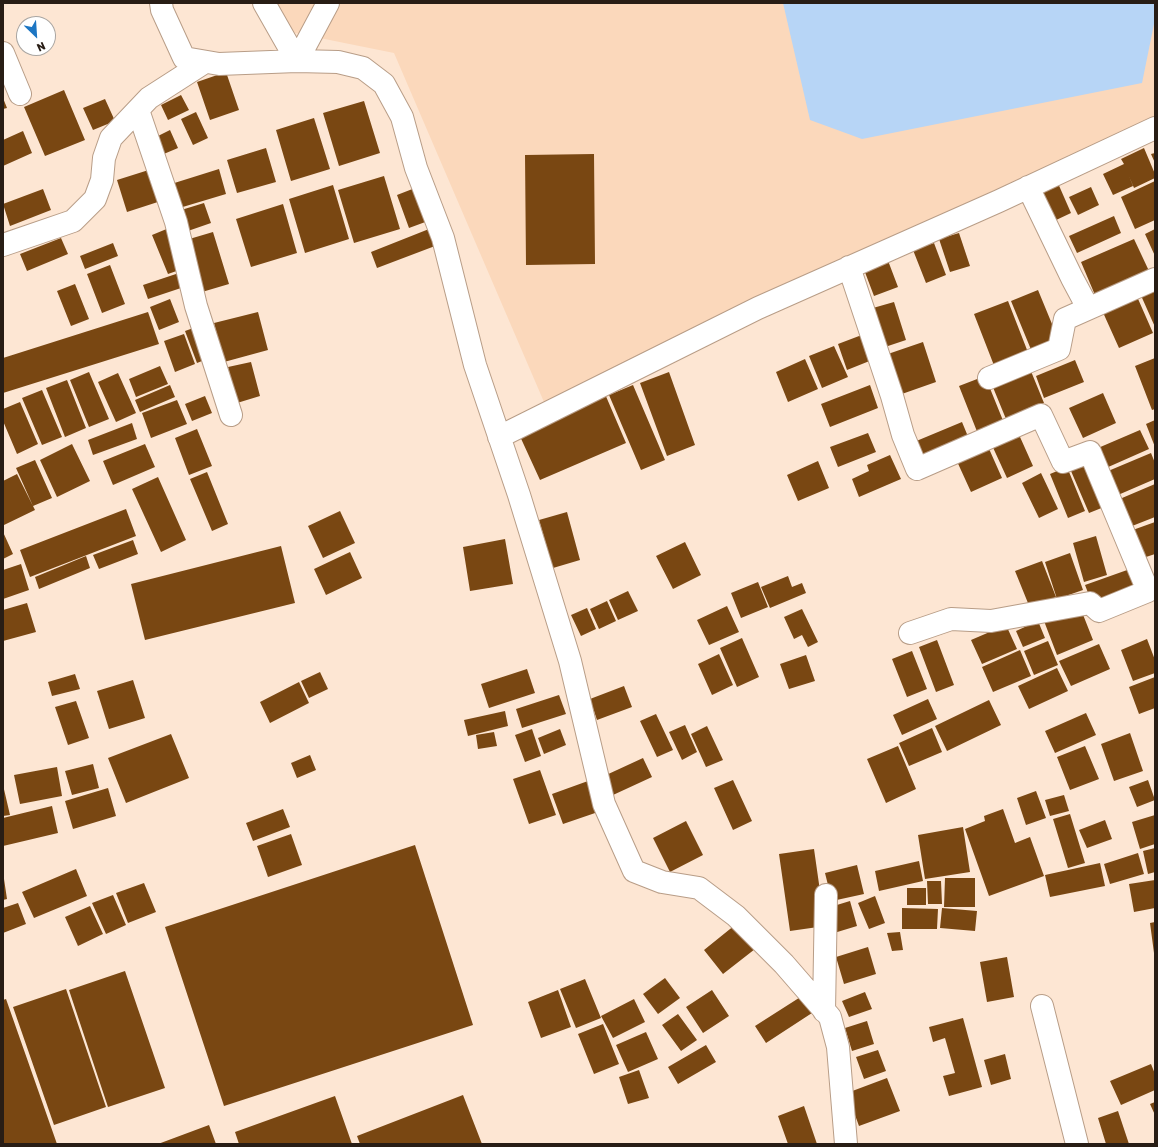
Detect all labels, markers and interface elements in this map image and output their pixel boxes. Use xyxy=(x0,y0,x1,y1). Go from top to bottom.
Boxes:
north arrow xyxy=(16,16,56,56)
text: N xyxy=(35,39,47,54)

